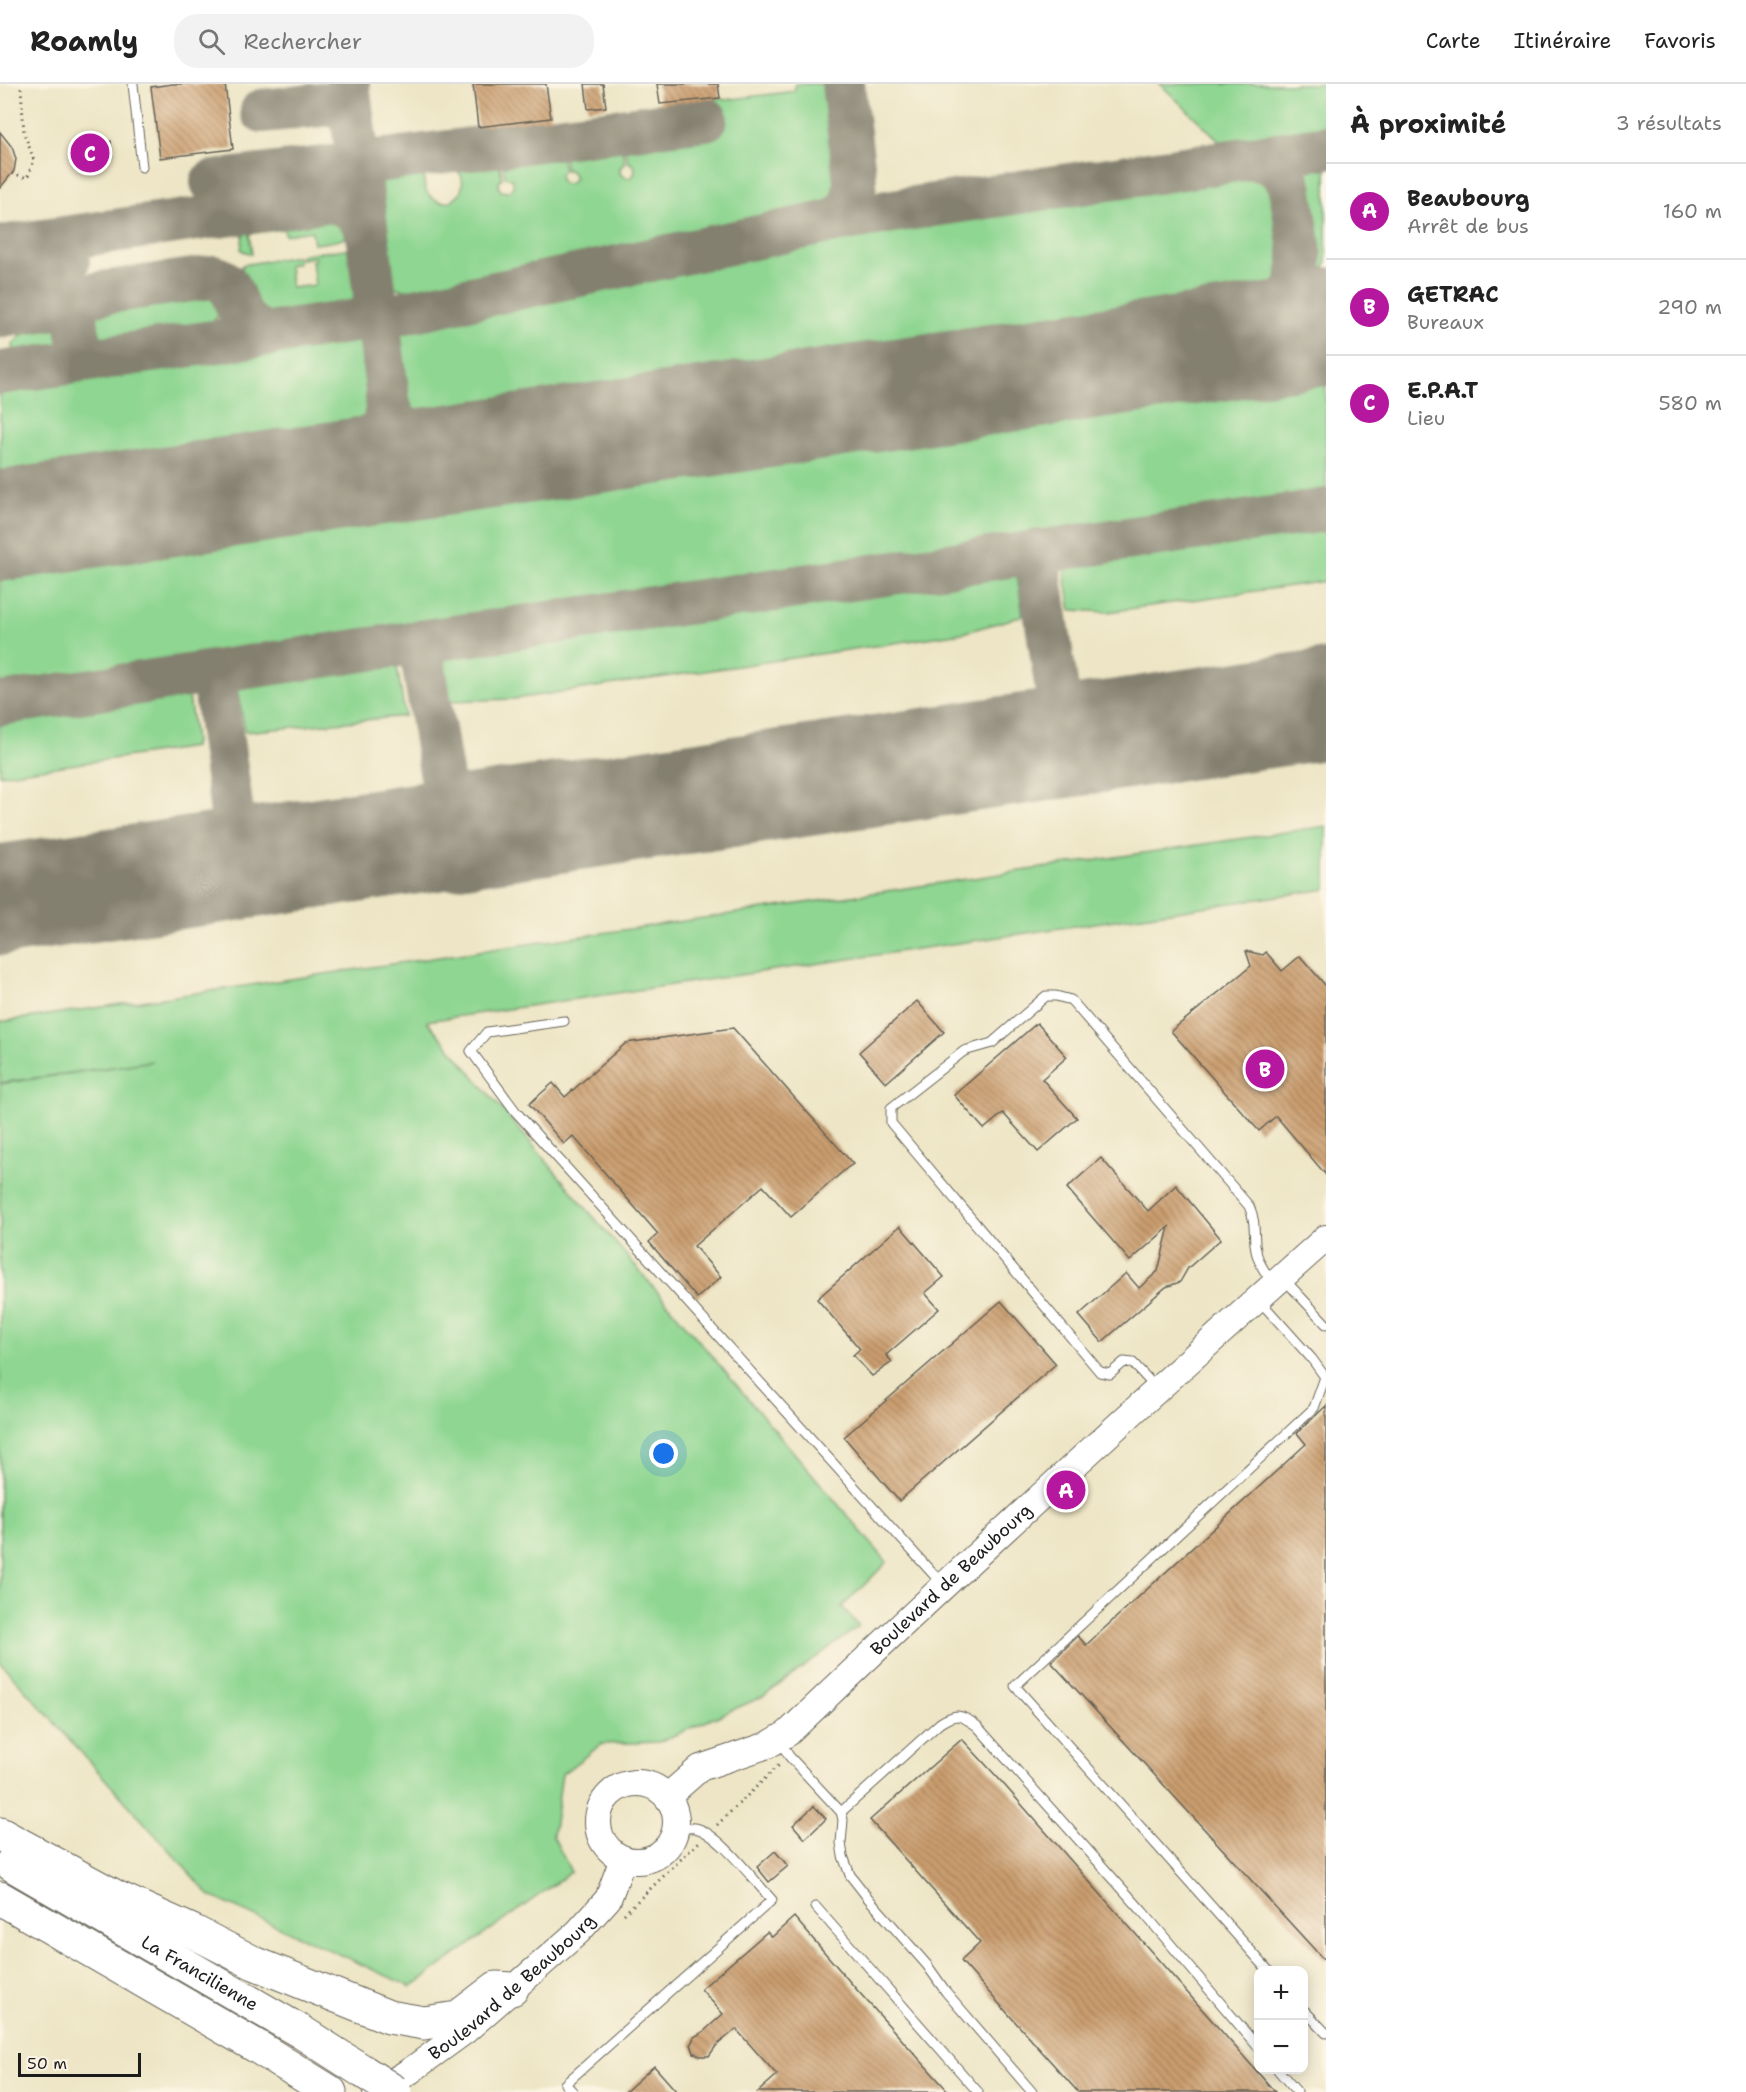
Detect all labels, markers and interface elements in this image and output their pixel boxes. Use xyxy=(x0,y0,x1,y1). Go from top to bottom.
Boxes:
search box xyxy=(174,14,594,68)
text: Roamly xyxy=(30,22,138,60)
icon: search xyxy=(195,25,228,58)
text: Rechercher xyxy=(243,27,362,56)
text: Carte xyxy=(1426,27,1481,55)
text: Itinéraire xyxy=(1514,27,1611,55)
text: Favoris xyxy=(1644,27,1716,55)
text: À proximité xyxy=(1350,106,1506,141)
text: 3 résultats xyxy=(1616,110,1722,136)
pin: C xyxy=(70,130,110,176)
text: Beaubourg xyxy=(1407,184,1530,213)
text: A xyxy=(1362,198,1377,224)
text: 160 m xyxy=(1663,198,1722,224)
text: Arrêt de bus xyxy=(1407,213,1529,239)
text: GETRAC xyxy=(1407,280,1499,309)
text: B xyxy=(1363,294,1376,320)
text: 290 m xyxy=(1657,294,1722,320)
text: Bureaux xyxy=(1407,309,1484,335)
text: E.P.A.T xyxy=(1407,376,1478,405)
text: C xyxy=(1363,390,1376,416)
text: 580 m xyxy=(1659,390,1722,416)
text: Lieu xyxy=(1407,405,1445,431)
pin: B xyxy=(1246,1046,1284,1092)
your location xyxy=(649,1439,678,1468)
pin: A xyxy=(1046,1468,1086,1512)
street label: Boulevard de Beaubourg xyxy=(865,1498,1037,1661)
street label: Boulevard de Beaubourg xyxy=(424,1909,600,2066)
street label: La Francilienne xyxy=(137,1930,263,2017)
map controls xyxy=(1254,1966,1308,2074)
button: + xyxy=(1254,1966,1308,2020)
button: − xyxy=(1254,2020,1308,2074)
scale bar xyxy=(18,2050,141,2078)
text: 50 m xyxy=(27,2053,67,2074)

